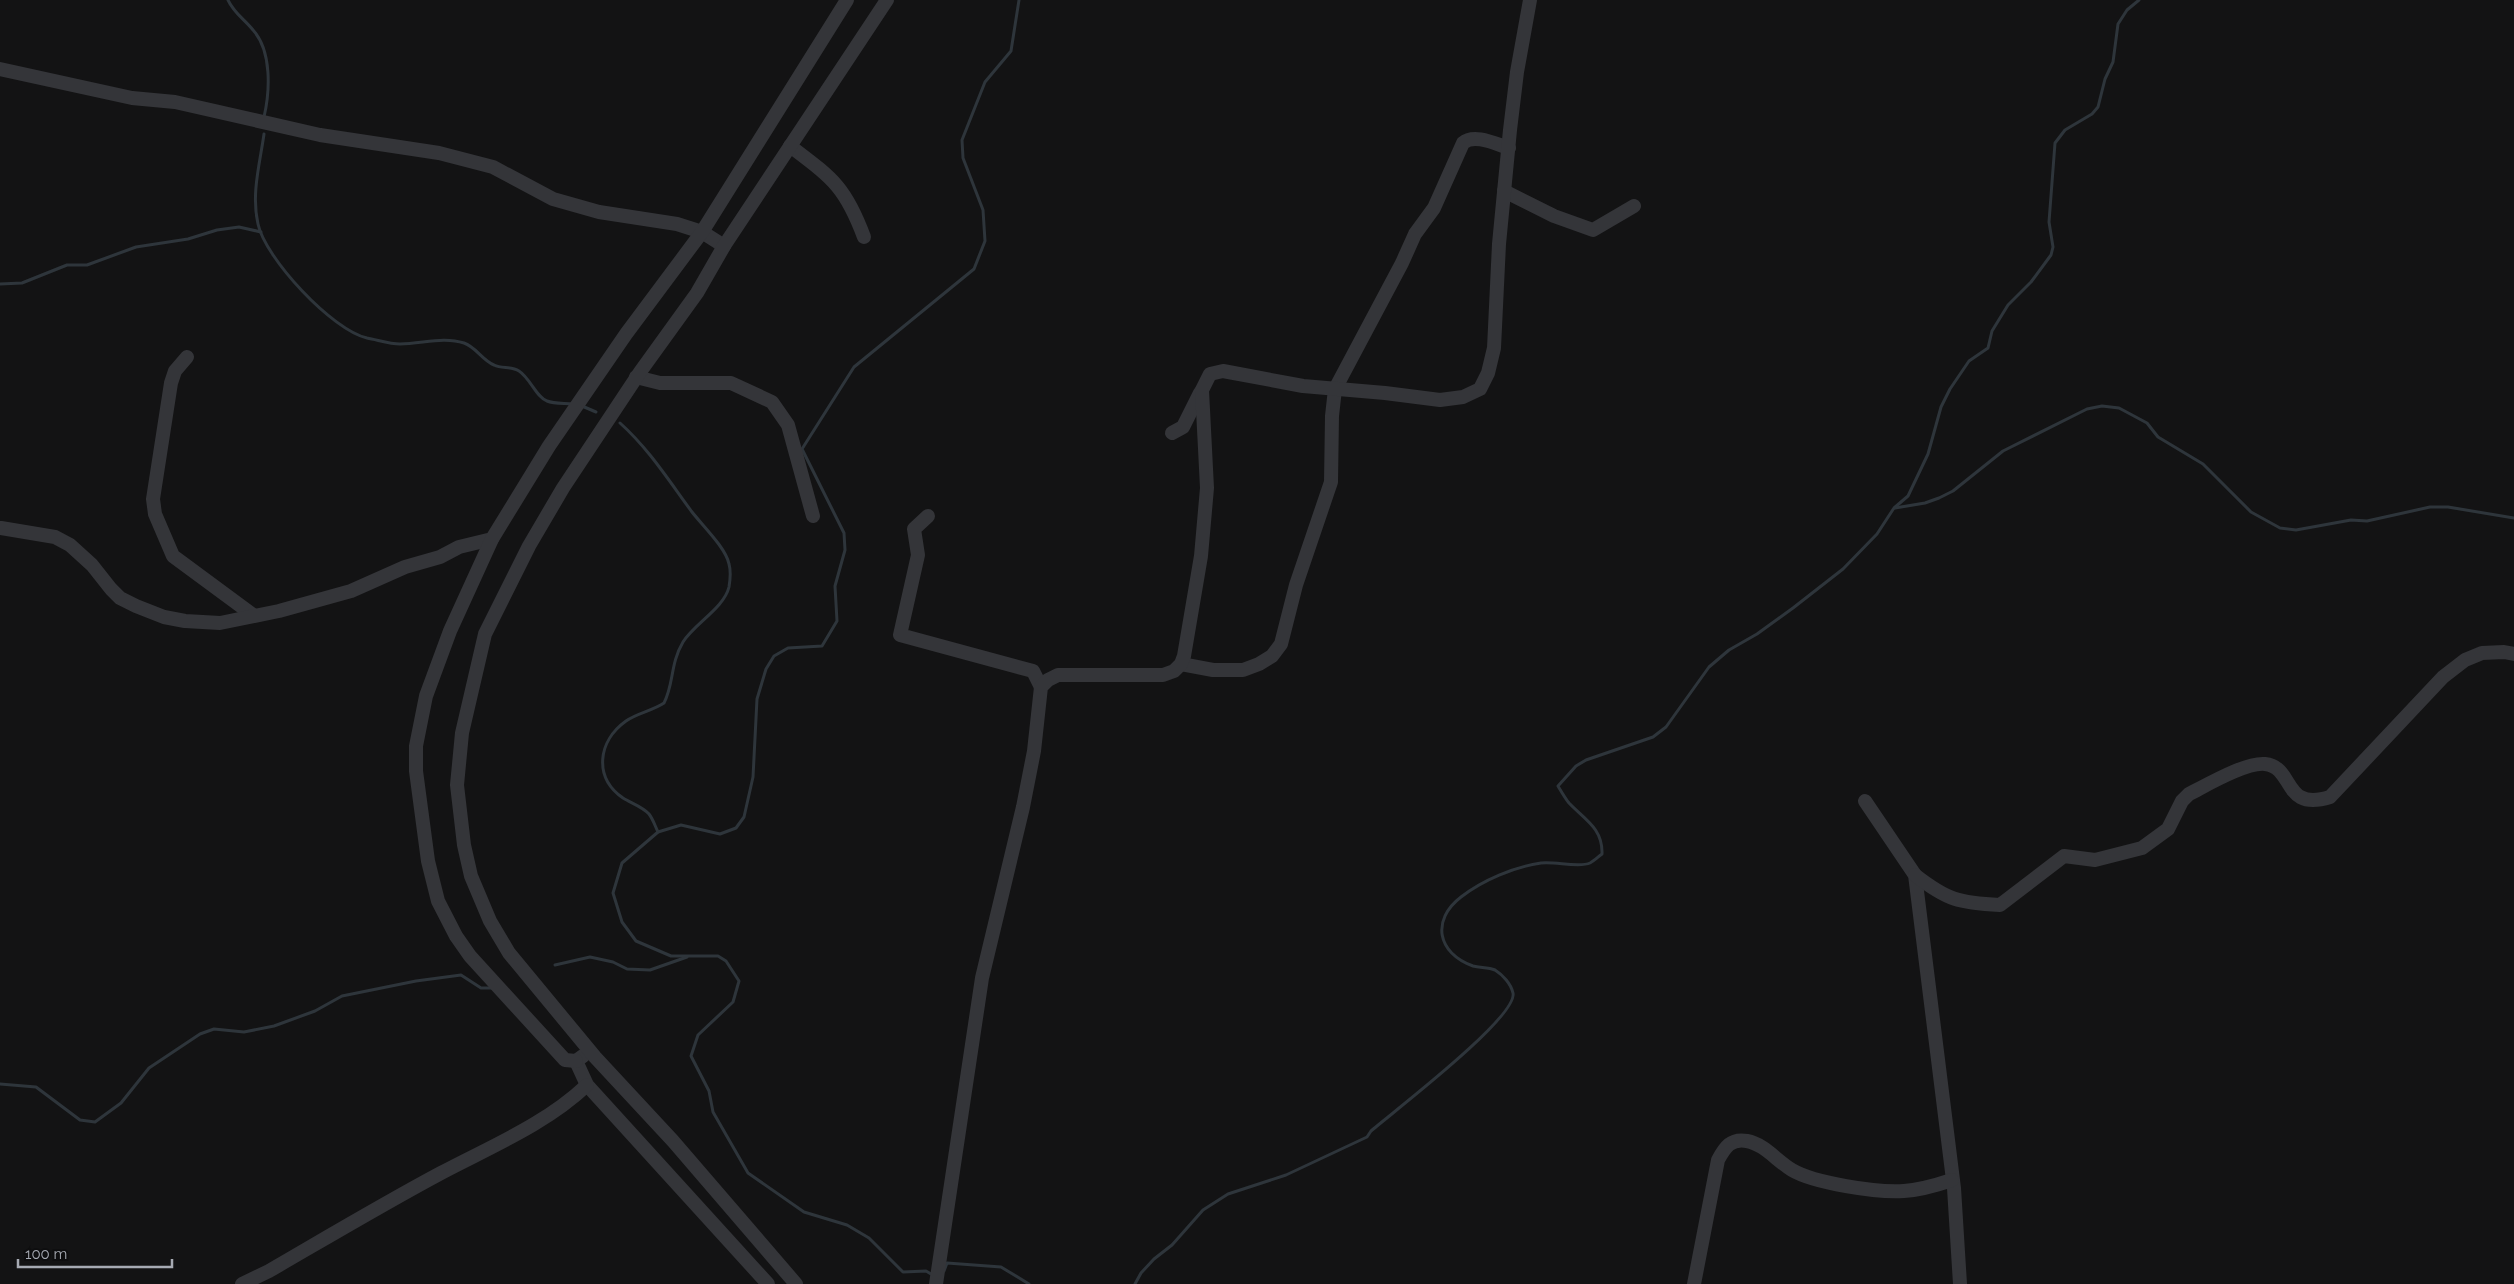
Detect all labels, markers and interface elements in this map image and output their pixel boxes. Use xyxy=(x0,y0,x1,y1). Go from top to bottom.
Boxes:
scale bar xyxy=(18,1236,171,1268)
text: 100 m xyxy=(25,1245,67,1263)

